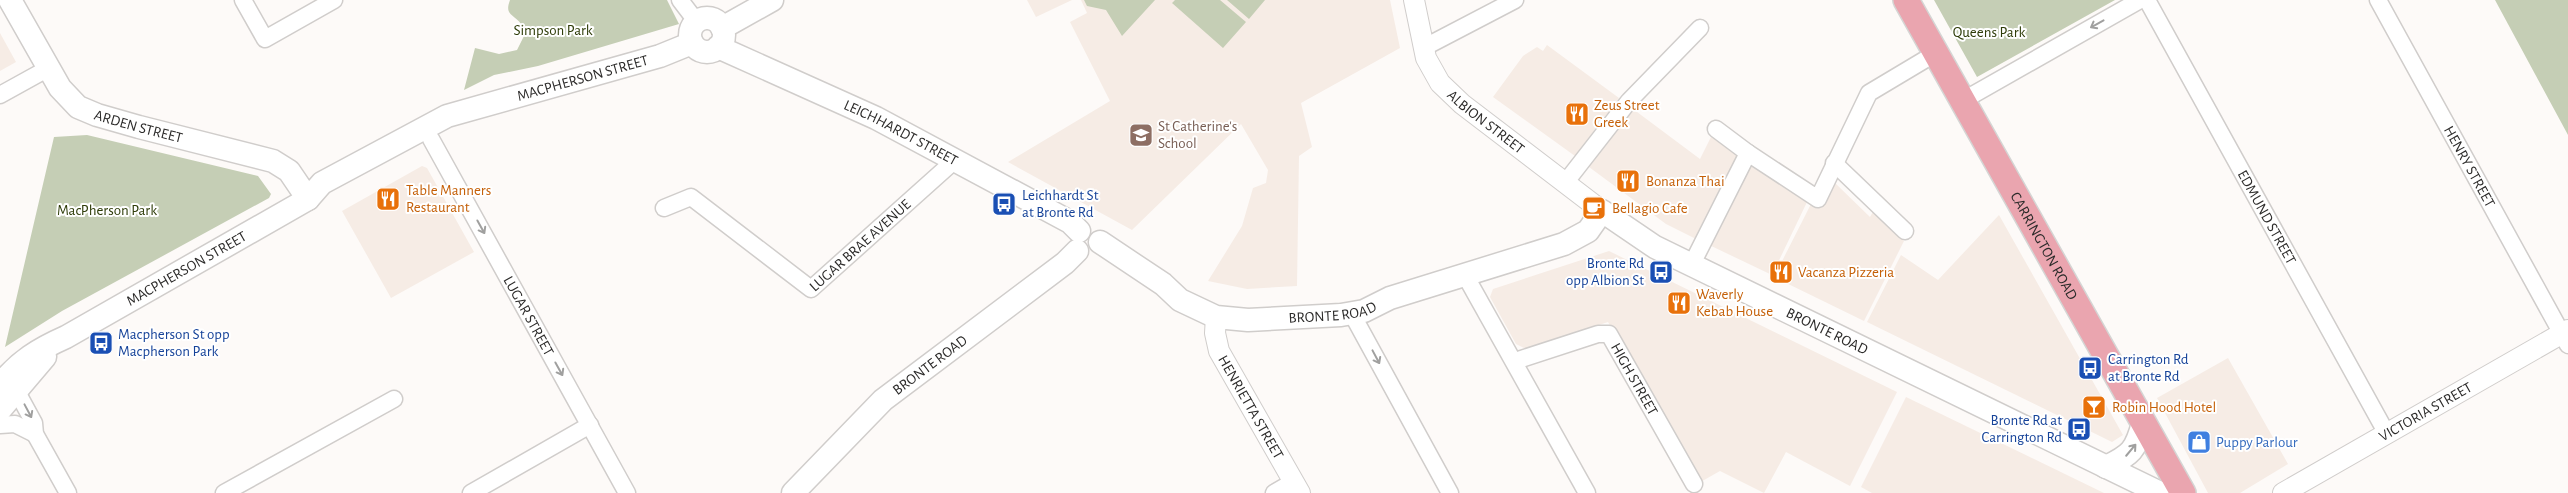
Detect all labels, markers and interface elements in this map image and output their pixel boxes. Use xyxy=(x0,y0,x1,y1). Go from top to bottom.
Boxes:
one-way arrow xyxy=(2090,19,2105,29)
park label: Simpson Park xyxy=(513,23,593,38)
park label: Queens Park xyxy=(1953,25,2026,40)
street label: MACPHERSON STREET xyxy=(515,52,650,103)
street label: ALBION STREET xyxy=(1445,87,1528,157)
street label: LEICHHARDT STREET xyxy=(842,97,961,168)
place label: Zeus Street Greek xyxy=(1594,98,1660,130)
restaurant icon: Zeus Street Greek xyxy=(1564,101,1590,127)
street label: ARDEN STREET xyxy=(93,107,185,145)
place label: St Catherine's School xyxy=(1158,119,1237,151)
school or university icon: St Catherine's School xyxy=(1128,122,1154,148)
street label: HENRY STREET xyxy=(2441,123,2498,210)
street label: EDMUND STREET xyxy=(2235,167,2299,267)
restaurant icon: Bonanza Thai xyxy=(1615,168,1641,194)
place label: Bonanza Thai xyxy=(1646,174,1725,189)
place label: Table Manners Restaurant xyxy=(406,183,491,215)
restaurant icon: Table Manners Restaurant xyxy=(375,186,401,212)
place label: Leichhardt St at Bronte Rd xyxy=(1022,188,1099,220)
street label: CARRINGTON ROAD xyxy=(2008,189,2080,303)
bus stop icon: Leichhardt St at Bronte Rd xyxy=(991,191,1017,217)
cafe icon: Bellagio Cafe xyxy=(1581,195,1607,221)
street label: LUGAR BRAE AVENUE xyxy=(807,196,913,294)
place label: Bellagio Cafe xyxy=(1612,201,1688,216)
park label: MacPherson Park xyxy=(57,203,157,218)
one-way arrow xyxy=(476,220,486,235)
street label: MACPHERSON STREET xyxy=(124,228,249,308)
place label: Bronte Rd opp Albion St xyxy=(1566,256,1644,288)
bus stop icon: Bronte Rd opp Albion St xyxy=(1648,259,1674,285)
restaurant icon: Vacanza Pizzeria xyxy=(1768,259,1794,285)
place label: Vacanza Pizzeria xyxy=(1798,265,1894,280)
street label: LUGAR STREET xyxy=(501,273,557,359)
place label: Waverly Kebab House xyxy=(1696,287,1773,319)
restaurant icon: Waverly Kebab House xyxy=(1666,290,1692,316)
street label: BRONTE ROAD xyxy=(1288,298,1379,325)
street label: BRONTE ROAD xyxy=(1784,305,1871,357)
place label: Macpherson St opp Macpherson Park xyxy=(118,327,230,359)
bus stop icon: Macpherson St opp Macpherson Park xyxy=(88,330,114,356)
street label: BRONTE ROAD xyxy=(890,332,970,397)
street label: HIGH STREET xyxy=(1608,340,1661,418)
one-way arrow xyxy=(1371,349,1381,364)
place label: Carrington Rd at Bronte Rd xyxy=(2108,352,2189,384)
street label: HENRIETTA STREET xyxy=(1216,353,1287,462)
bus stop icon: Carrington Rd at Bronte Rd xyxy=(2077,355,2103,381)
one-way arrow xyxy=(555,362,565,376)
street label: VICTORIA STREET xyxy=(2376,379,2475,444)
bar icon: Robin Hood Hotel xyxy=(2081,394,2107,420)
place label: Robin Hood Hotel xyxy=(2112,400,2216,415)
one-way arrow xyxy=(23,404,33,419)
place label: Bronte Rd at Carrington Rd xyxy=(1981,413,2062,445)
bus stop icon: Bronte Rd at Carrington Rd xyxy=(2066,416,2092,442)
shop icon: Puppy Parlour xyxy=(2186,429,2212,455)
place label: Puppy Parlour xyxy=(2216,435,2298,450)
one-way arrow xyxy=(2125,444,2136,457)

